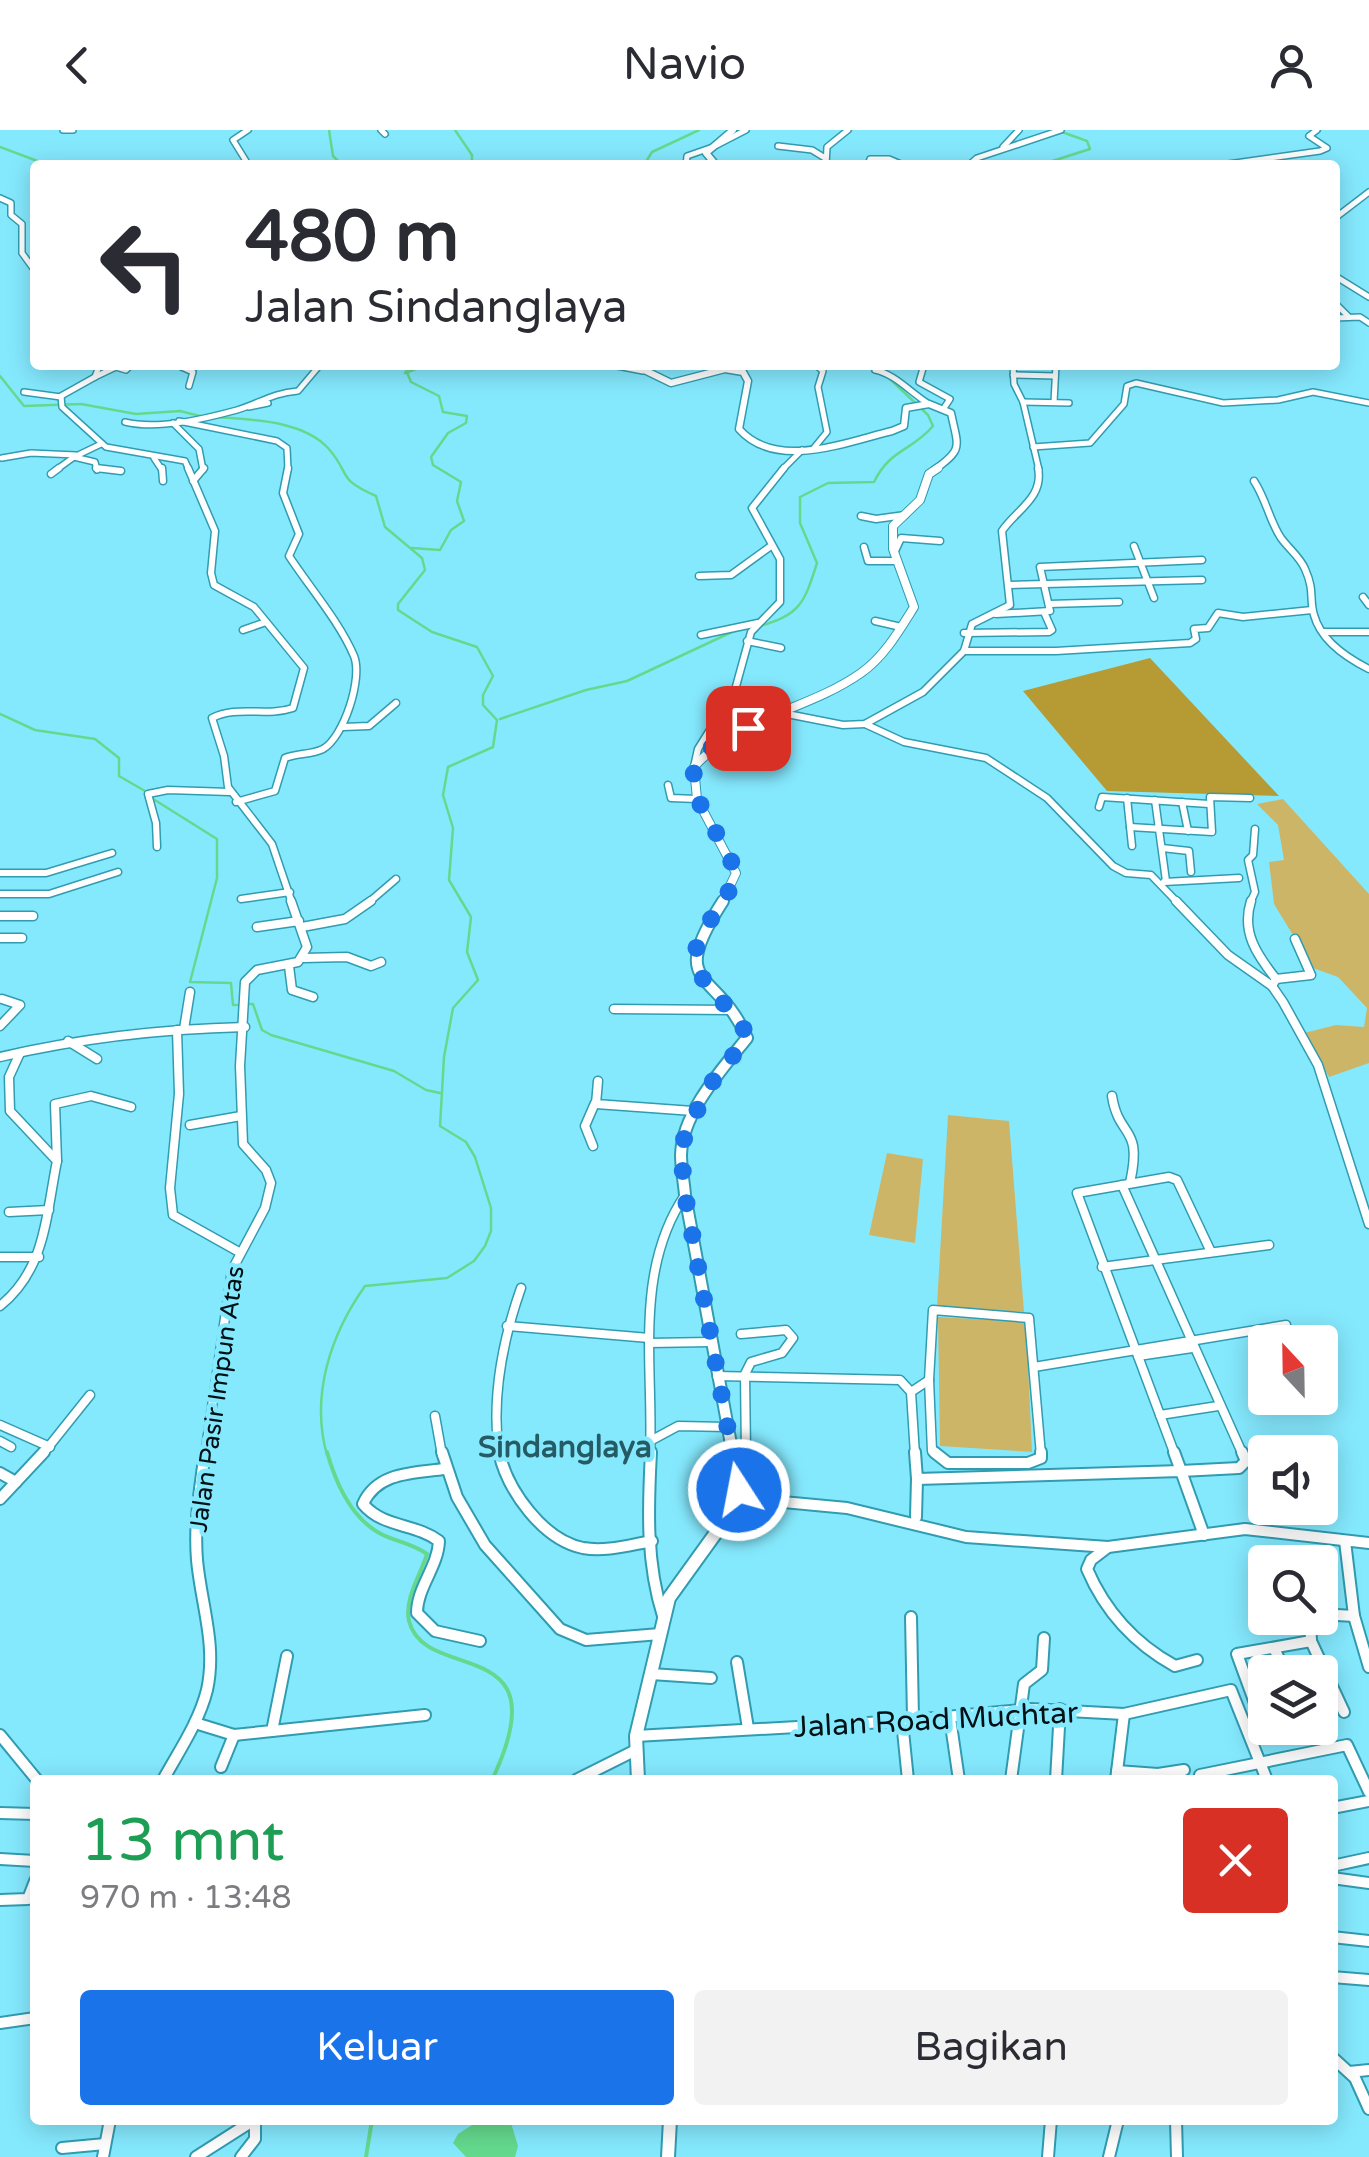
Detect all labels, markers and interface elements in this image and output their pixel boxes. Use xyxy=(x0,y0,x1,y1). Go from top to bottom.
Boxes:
icon: back xyxy=(50,38,105,93)
text: Navio xyxy=(623,38,746,92)
icon: person xyxy=(1264,38,1319,93)
text: 480 m xyxy=(245,196,459,280)
icon: left xyxy=(80,200,210,330)
text: Jalan Sindanglaya xyxy=(245,281,628,335)
pin xyxy=(706,686,791,771)
icon: arrive xyxy=(721,701,776,756)
street label: Jalan Pasir Impun Atas xyxy=(183,1264,251,1534)
north arrow xyxy=(1248,1325,1338,1415)
map controls xyxy=(1248,1325,1338,1745)
district label: Sindanglaya xyxy=(478,1429,652,1466)
button: sound xyxy=(1248,1435,1338,1525)
position arrow xyxy=(687,1438,791,1542)
button: search xyxy=(1248,1545,1338,1635)
button: layers xyxy=(1248,1655,1338,1745)
street label: Jalan Road Muchtar xyxy=(793,1694,1080,1746)
text: 13 mnt xyxy=(80,1805,285,1877)
button: close xyxy=(1183,1808,1288,1913)
text: 970 m · 13:48 xyxy=(80,1879,292,1917)
button: Keluar xyxy=(80,1990,674,2105)
button: Bagikan xyxy=(694,1990,1288,2105)

